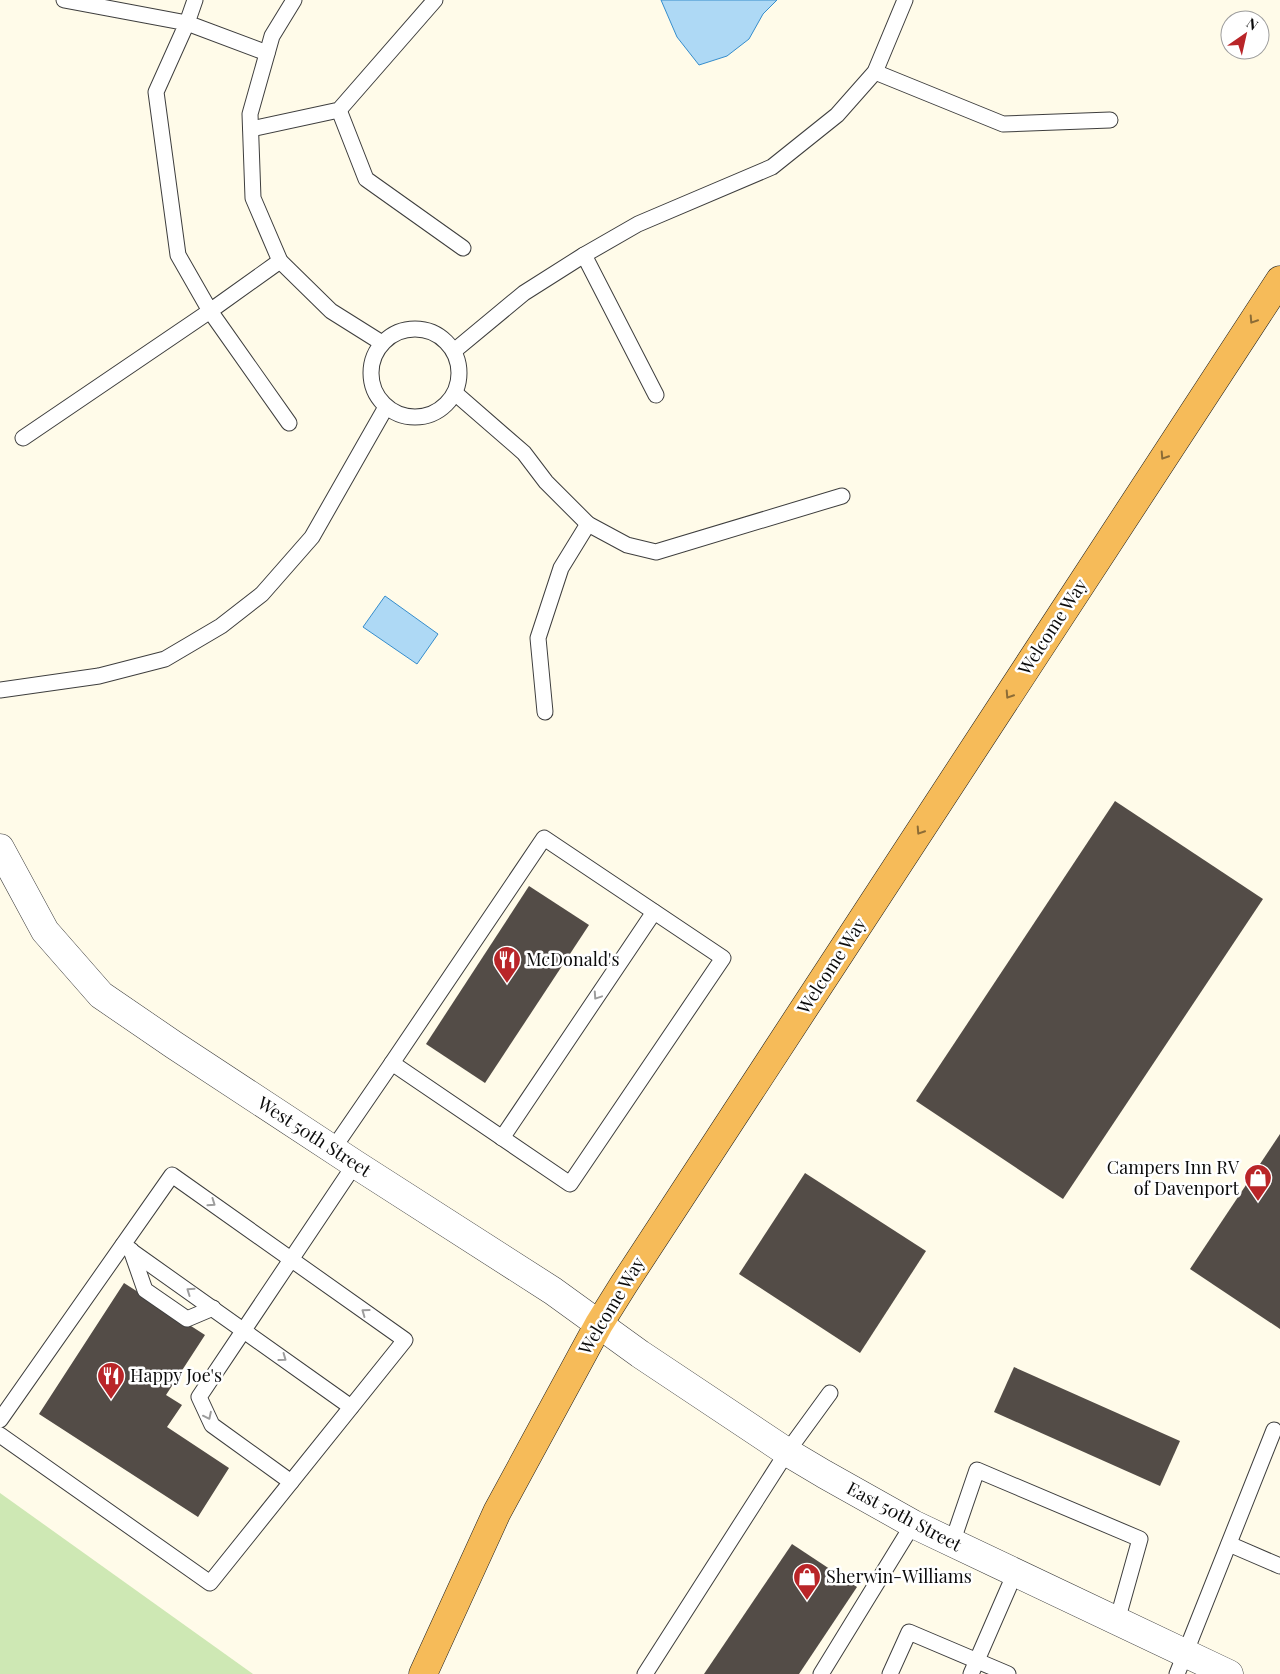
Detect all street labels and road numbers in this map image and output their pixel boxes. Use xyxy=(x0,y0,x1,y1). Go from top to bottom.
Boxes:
street label: Welcome Way xyxy=(1012,574,1092,680)
street label: Welcome Way xyxy=(791,913,871,1019)
street label: West 50th Street xyxy=(252,1090,376,1182)
street label: Welcome Way xyxy=(572,1252,650,1360)
street label: East 50th Street xyxy=(843,1476,967,1557)

